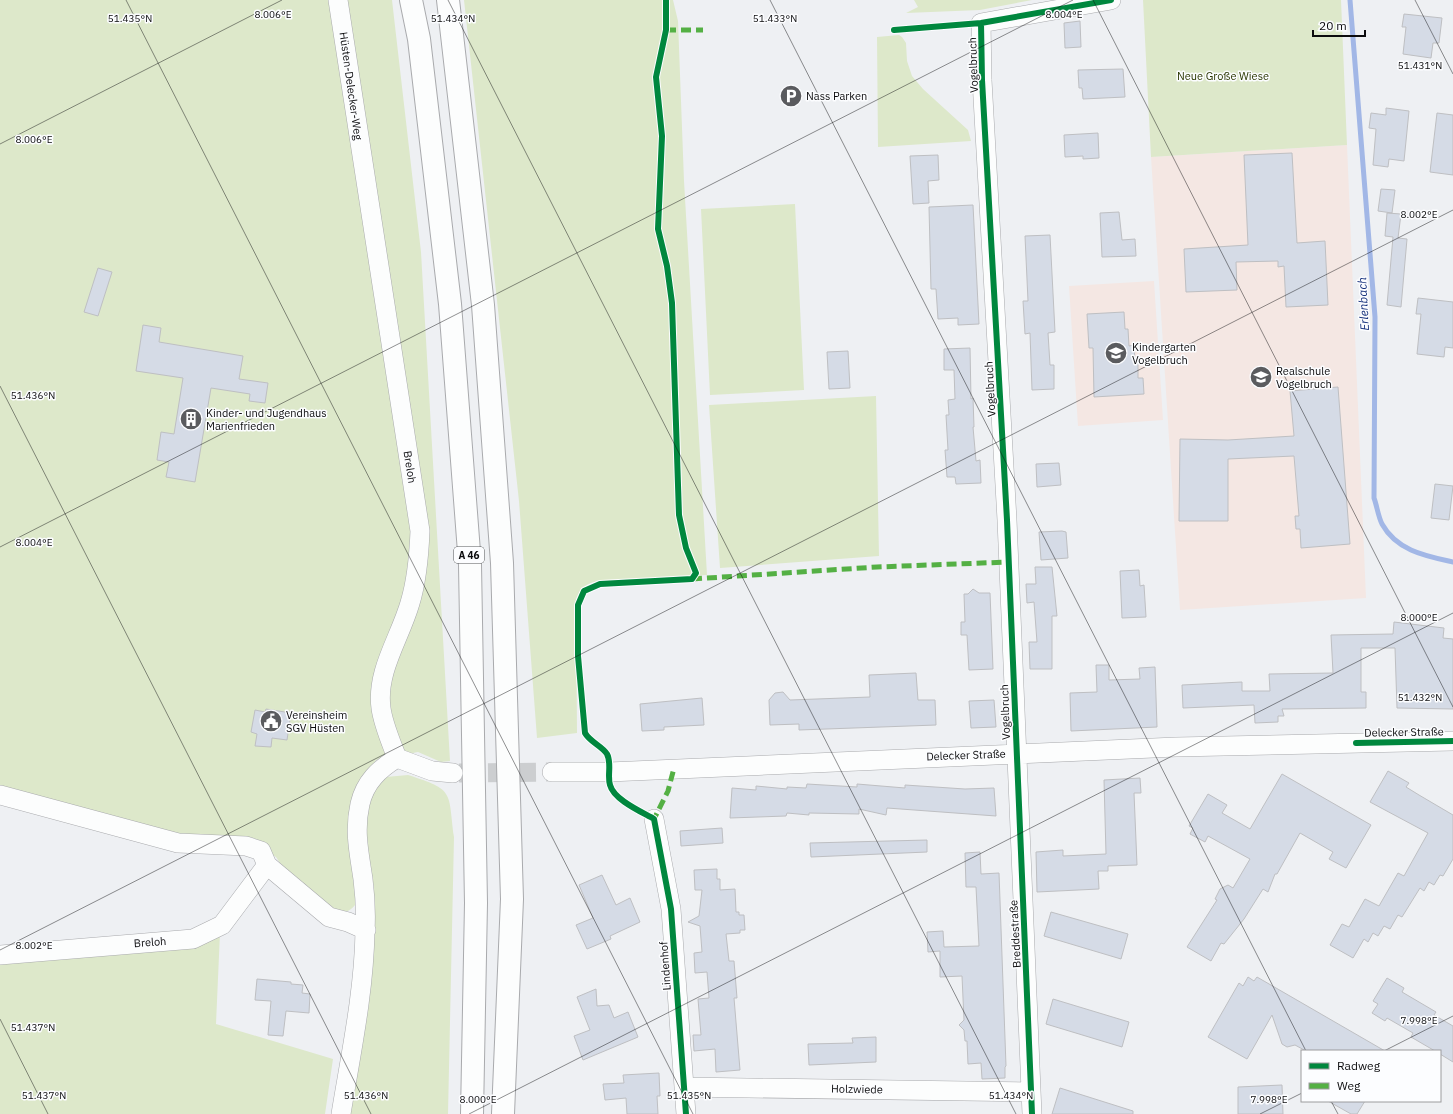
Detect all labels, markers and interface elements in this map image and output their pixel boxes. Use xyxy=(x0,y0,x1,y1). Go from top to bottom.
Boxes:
text: 8.006°E xyxy=(254,8,292,21)
text: 8.004°E xyxy=(1045,8,1083,21)
text: 51.435°N xyxy=(108,12,152,25)
text: 51.434°N xyxy=(431,12,475,25)
text: 51.433°N xyxy=(753,12,797,25)
scale bar xyxy=(1313,12,1365,38)
text: 20 m xyxy=(1319,18,1347,33)
street label: Hüsten-Delecker-Weg xyxy=(336,31,366,141)
street label: Vogelbruch xyxy=(965,37,981,93)
text: 51.431°N xyxy=(1398,59,1442,72)
park label: Neue Große Wiese xyxy=(1177,69,1269,83)
parking icon: Nass Parken xyxy=(778,83,804,109)
place label: Nass Parken xyxy=(806,89,867,103)
text: 8.006°E xyxy=(15,133,53,146)
text: 8.002°E xyxy=(1400,208,1438,221)
water label: Erlenbach xyxy=(1354,277,1372,331)
school or university icon: Kindergarten Vogelbruch xyxy=(1103,340,1129,366)
place label: Kindergarten Vogelbruch xyxy=(1132,340,1196,367)
street label: Vogelbruch xyxy=(982,361,998,417)
school or university icon: Realschule Vogelbruch xyxy=(1248,364,1274,390)
place label: Realschule Vogelbruch xyxy=(1276,364,1332,391)
text: 51.436°N xyxy=(11,389,55,402)
building icon: Kinder- und Jugendhaus Marienfrieden xyxy=(178,406,204,432)
place label: Kinder- und Jugendhaus Marienfrieden xyxy=(206,406,327,433)
street label: Breloh xyxy=(401,450,419,484)
text: 8.004°E xyxy=(15,536,53,549)
road number: A 46 xyxy=(454,547,484,563)
text: 8.000°E xyxy=(1400,611,1438,624)
street label: Vogelbruch xyxy=(997,684,1013,740)
text: 51.432°N xyxy=(1398,691,1442,704)
public building icon: Vereinsheim SGV Hüsten xyxy=(258,708,284,734)
place label: Vereinsheim SGV Hüsten xyxy=(286,708,347,735)
street label: Delecker Straße xyxy=(1364,724,1444,740)
street label: Delecker Straße xyxy=(926,747,1006,763)
street label: Breddestraße xyxy=(1006,900,1024,968)
street label: Breloh xyxy=(133,934,167,950)
text: 8.002°E xyxy=(15,939,53,952)
street label: Lindenhof xyxy=(656,941,674,991)
text: 7.998°E xyxy=(1400,1014,1438,1027)
text: 51.437°N xyxy=(11,1021,55,1034)
legend xyxy=(1301,1050,1441,1102)
text: Radweg xyxy=(1337,1058,1381,1073)
text: Weg xyxy=(1337,1078,1361,1093)
street label: Holzwiede xyxy=(831,1082,883,1096)
text: 51.437°N xyxy=(22,1089,66,1102)
text: 51.436°N xyxy=(344,1089,388,1102)
text: 51.435°N xyxy=(667,1089,711,1102)
text: 51.434°N xyxy=(989,1089,1033,1102)
text: 8.000°E xyxy=(459,1093,497,1106)
text: 7.998°E xyxy=(1250,1093,1288,1106)

